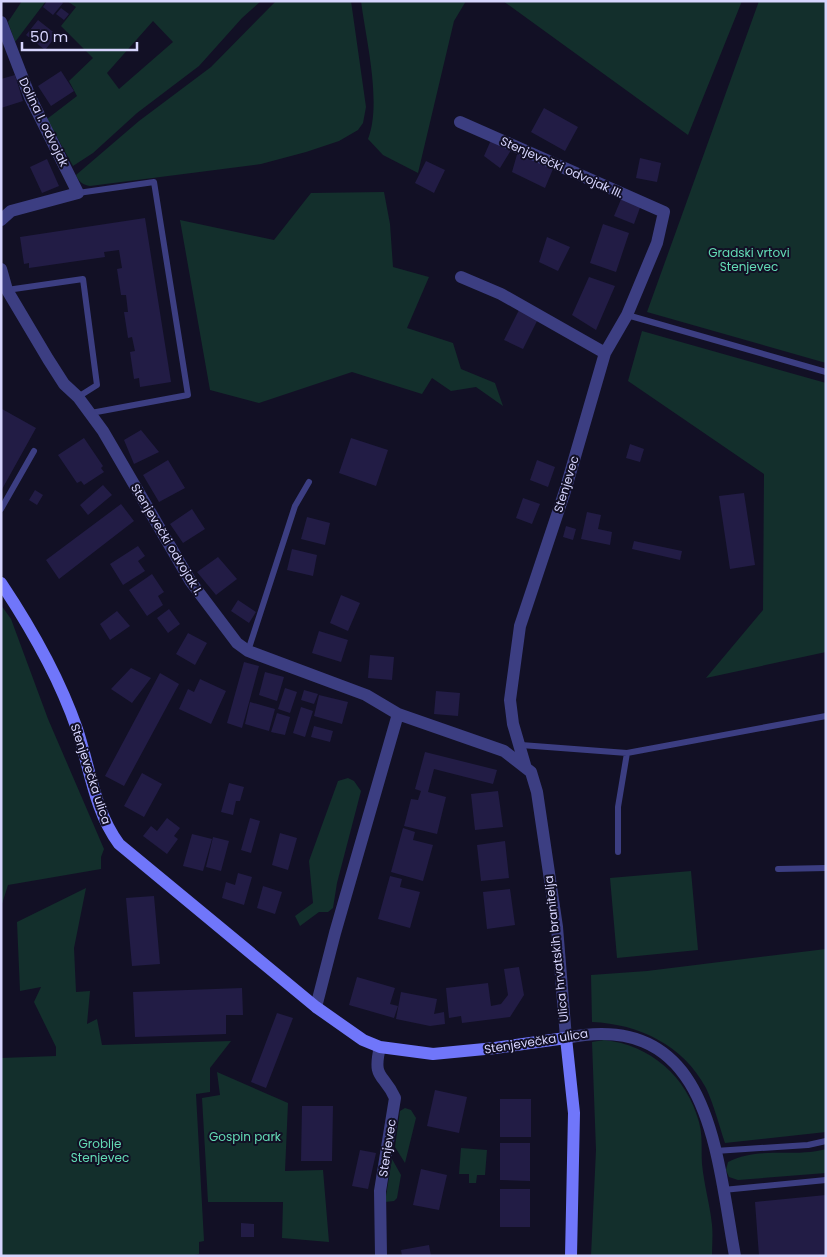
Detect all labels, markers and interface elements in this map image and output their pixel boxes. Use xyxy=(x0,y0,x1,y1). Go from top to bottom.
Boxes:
scale bar xyxy=(22,20,138,52)
text: 50 m xyxy=(30,26,68,47)
street label: Dolina I. odvojak xyxy=(15,75,73,170)
street label: Stenjevečki odvojak III. xyxy=(498,132,626,202)
park label: Gradski vrtovi Stenjevec xyxy=(708,244,790,275)
street label: Stenjevec xyxy=(549,454,583,514)
street label: Stenjevečki odvojak I. xyxy=(127,480,207,598)
street label: Stenjevečka ulica xyxy=(67,721,115,827)
street label: Ulica hrvatskih branitelja xyxy=(540,875,572,1023)
street label: Stenjevečka ulica xyxy=(483,1024,589,1058)
street label: Stenjevec xyxy=(374,1118,400,1178)
park label: Gospin park xyxy=(209,1128,282,1145)
park label: Groblje Stenjevec xyxy=(71,1135,129,1166)

